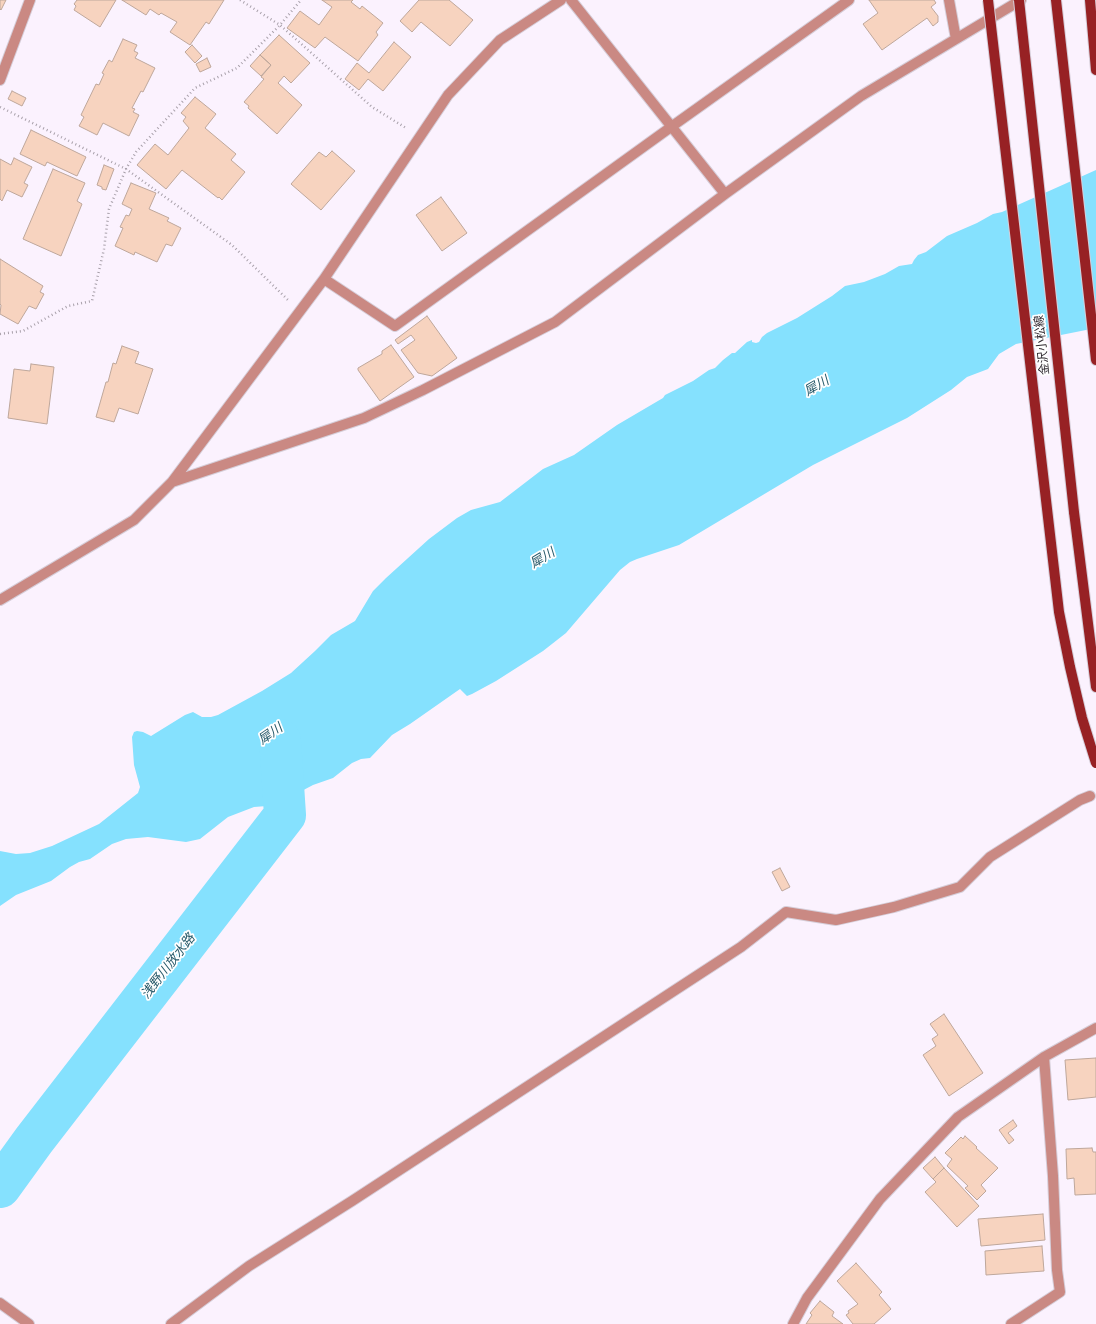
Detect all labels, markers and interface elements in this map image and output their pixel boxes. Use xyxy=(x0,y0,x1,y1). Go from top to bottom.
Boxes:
street label: 金沢小松線 xyxy=(1033,314,1053,376)
water label: 犀川 xyxy=(802,374,832,400)
water label: 犀川 xyxy=(528,546,558,572)
water label: 犀川 xyxy=(256,721,286,749)
water label: 浅野川放水路 xyxy=(139,931,199,1003)

